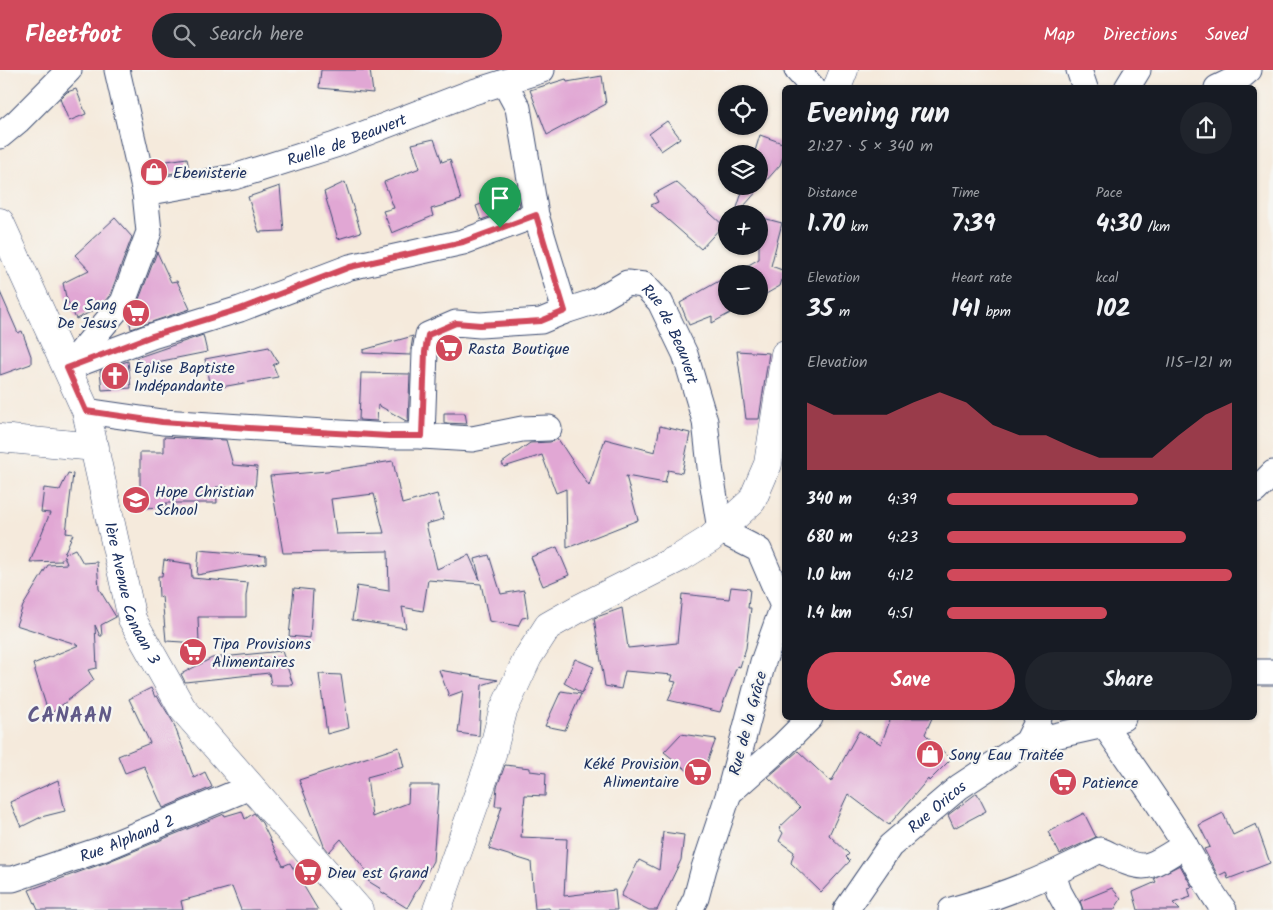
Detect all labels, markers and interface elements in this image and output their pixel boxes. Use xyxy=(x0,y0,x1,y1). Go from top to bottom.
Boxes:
search box xyxy=(152,13,502,58)
text: Fleetfoot xyxy=(25,16,122,55)
text: Search here xyxy=(210,20,303,50)
icon: search xyxy=(170,21,198,49)
text: Map xyxy=(1043,21,1075,50)
text: Directions xyxy=(1103,21,1177,50)
text: Saved xyxy=(1205,21,1248,50)
map controls xyxy=(718,85,768,315)
button: locate xyxy=(718,85,768,135)
text: Evening run xyxy=(807,92,950,137)
button: share xyxy=(1180,102,1232,154)
street label: Ruelle de Beauvert xyxy=(284,107,411,173)
text: 21:27 · 5 × 340 m xyxy=(807,134,933,159)
button: layers xyxy=(718,145,768,195)
shop icon: Ebenisterie xyxy=(139,157,169,187)
place label: Ebenisterie xyxy=(173,161,247,186)
pin xyxy=(479,177,521,228)
text: Distance xyxy=(807,182,857,204)
text: Time xyxy=(951,182,980,204)
text: Pace xyxy=(1096,182,1122,204)
icon: arrive xyxy=(486,184,514,212)
text: 1.70 xyxy=(807,204,845,244)
text: 7:39 xyxy=(951,204,996,244)
text: 4:30 xyxy=(1096,204,1142,244)
button: + xyxy=(718,205,768,255)
text: km xyxy=(845,216,868,238)
text: /km xyxy=(1142,216,1170,238)
button: − xyxy=(718,265,768,315)
text: Elevation xyxy=(807,267,860,289)
text: Heart rate xyxy=(951,267,1012,289)
text: kcal xyxy=(1096,267,1118,289)
street label: Rue de Beauvert xyxy=(635,278,705,388)
text: 35 xyxy=(807,289,833,329)
text: 141 xyxy=(951,289,980,329)
text: 102 xyxy=(1096,289,1131,329)
place label: Le Sang De Jesus xyxy=(57,293,117,336)
supermarket icon: Le Sang De Jesus xyxy=(121,298,151,328)
text: m xyxy=(833,301,850,323)
text: bpm xyxy=(980,301,1011,323)
supermarket icon: Rasta Boutique xyxy=(434,333,464,363)
place label: Rasta Boutique xyxy=(468,337,569,362)
text: Elevation xyxy=(807,350,868,375)
text: 115–121 m xyxy=(1165,350,1232,375)
place label: Eglise Baptiste Indépandante xyxy=(134,356,235,399)
church icon: Eglise Baptiste Indépandante xyxy=(100,361,130,391)
place label: Hope Christian School xyxy=(155,480,254,523)
school or university icon: Hope Christian School xyxy=(121,485,151,515)
text: 340 m xyxy=(807,487,852,512)
text: 4:39 xyxy=(887,487,917,512)
street label: 1ère Avenue Canaan 3 xyxy=(97,520,166,669)
text: 680 m xyxy=(807,525,853,550)
text: 4:23 xyxy=(887,525,918,550)
text: 1.0 km xyxy=(807,563,851,588)
text: 4:12 xyxy=(887,563,914,588)
text: 1.4 km xyxy=(807,601,852,626)
text: 4:51 xyxy=(887,601,913,626)
place label: Tipa Provisions Alimentaires xyxy=(212,632,311,675)
supermarket icon: Tipa Provisions Alimentaires xyxy=(178,637,208,667)
button: Save xyxy=(807,652,1015,710)
button: Share xyxy=(1025,652,1232,710)
street label: Rue de la Grâce xyxy=(723,668,774,778)
district label: CANAAN xyxy=(27,700,113,733)
shop icon: Sony Eau Traitée xyxy=(915,739,945,769)
place label: Sony Eau Traitée xyxy=(949,743,1064,768)
place label: Kéké Provision Alimentaire xyxy=(583,752,679,795)
supermarket icon: Kéké Provision Alimentaire xyxy=(683,757,713,787)
supermarket icon: Patience xyxy=(1048,767,1078,797)
place label: Patience xyxy=(1082,771,1138,796)
street label: Rue Oricos xyxy=(903,774,972,840)
street label: Rue Alphand 2 xyxy=(77,809,179,870)
supermarket icon: Dieu est Grand xyxy=(293,857,323,887)
place label: Dieu est Grand xyxy=(327,861,429,886)

